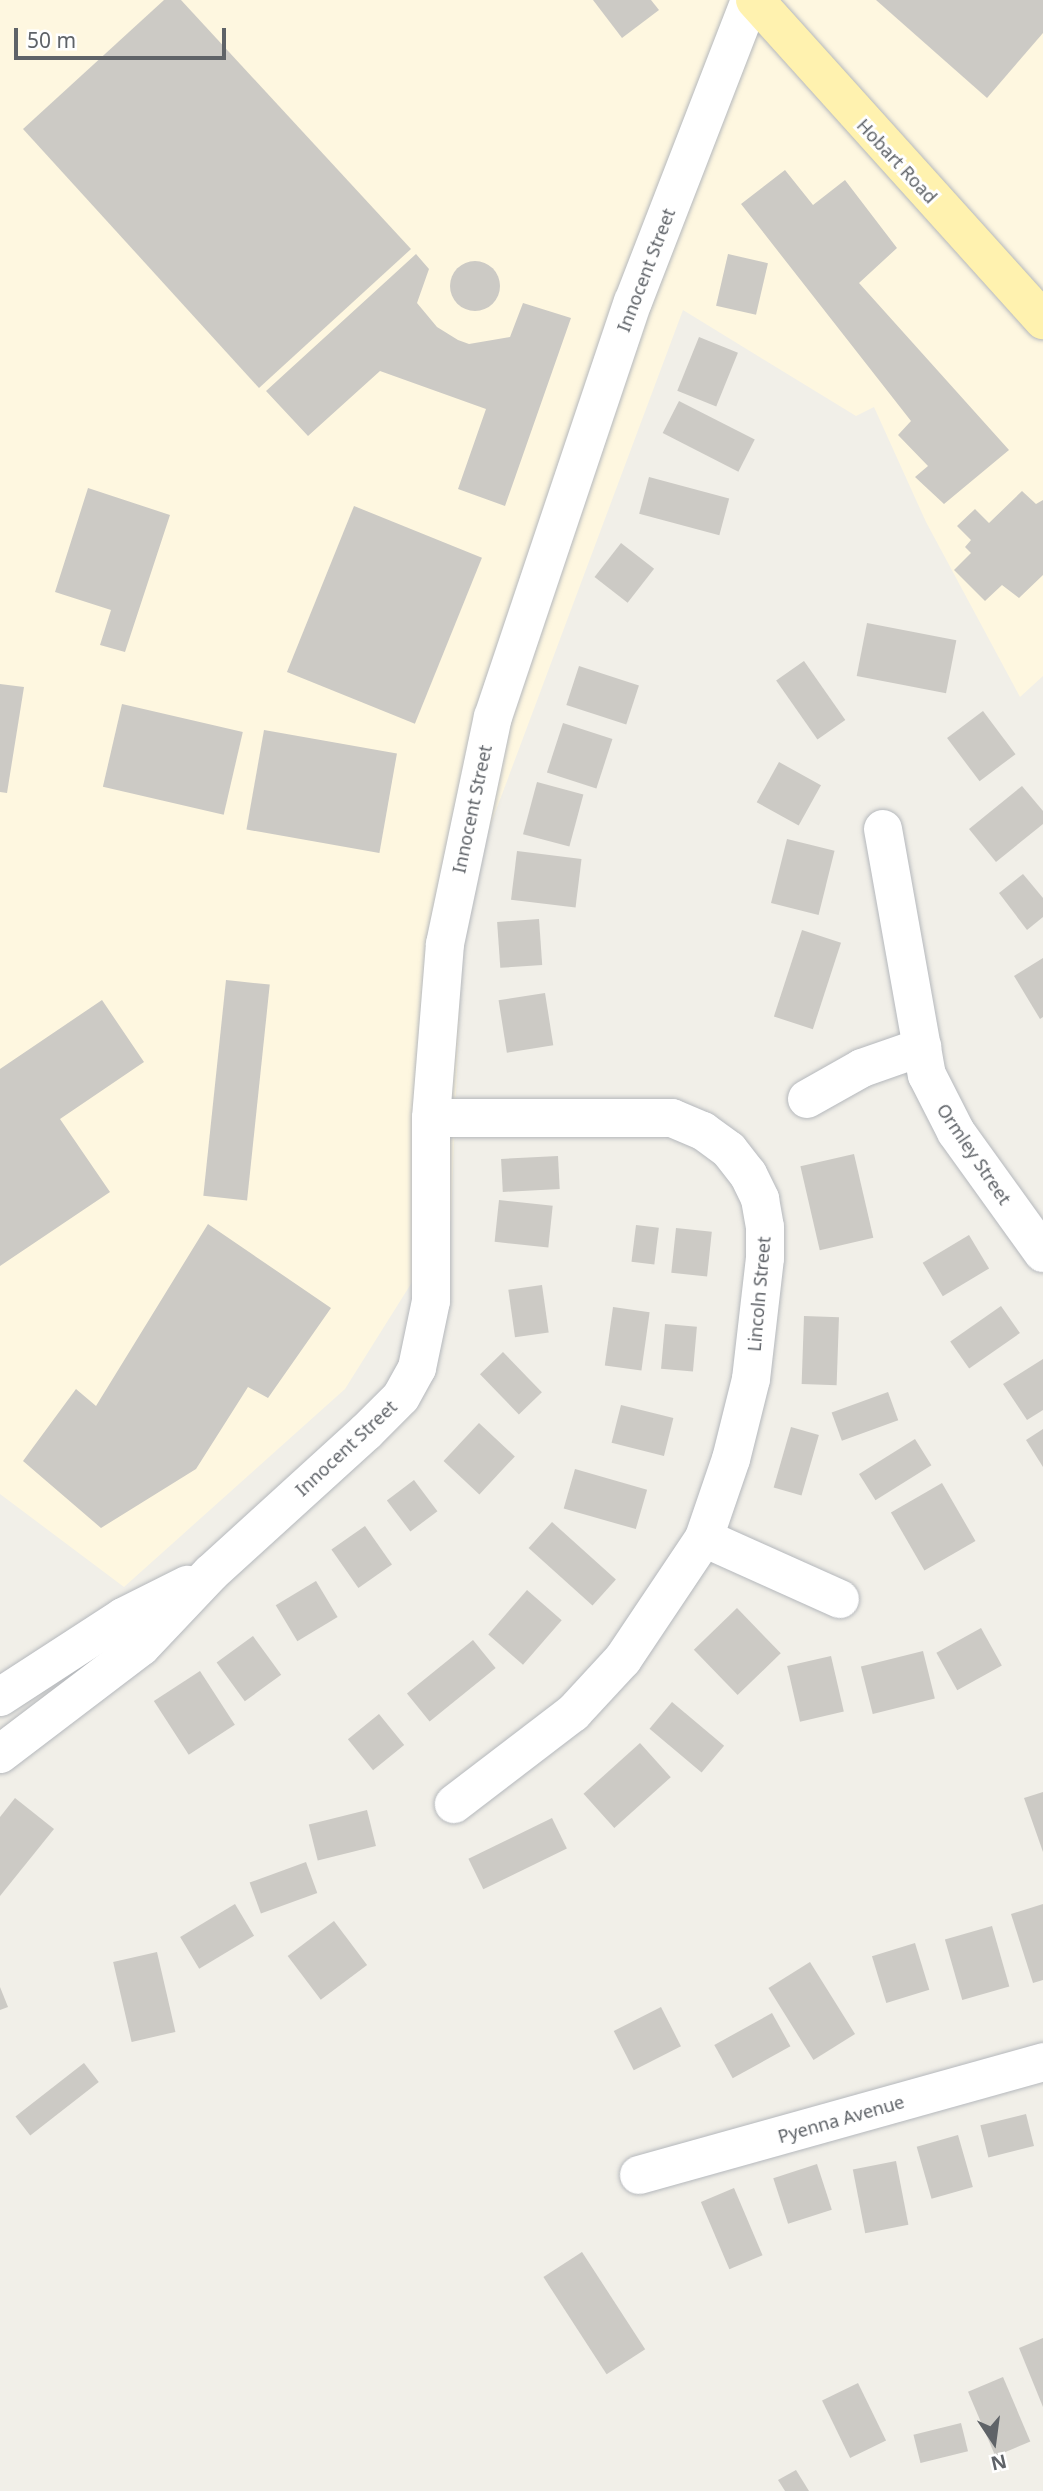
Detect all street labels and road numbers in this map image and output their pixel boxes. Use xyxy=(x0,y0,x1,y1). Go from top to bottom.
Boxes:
street label: Hobart Road xyxy=(853,114,941,208)
street label: Innocent Street xyxy=(613,205,679,335)
street label: Innocent Street xyxy=(448,743,496,875)
street label: Ormley Street xyxy=(932,1100,1016,1208)
street label: Lincoln Street xyxy=(743,1236,775,1352)
street label: Innocent Street xyxy=(291,1396,401,1500)
street label: Pyenna Avenue xyxy=(775,2091,907,2147)

